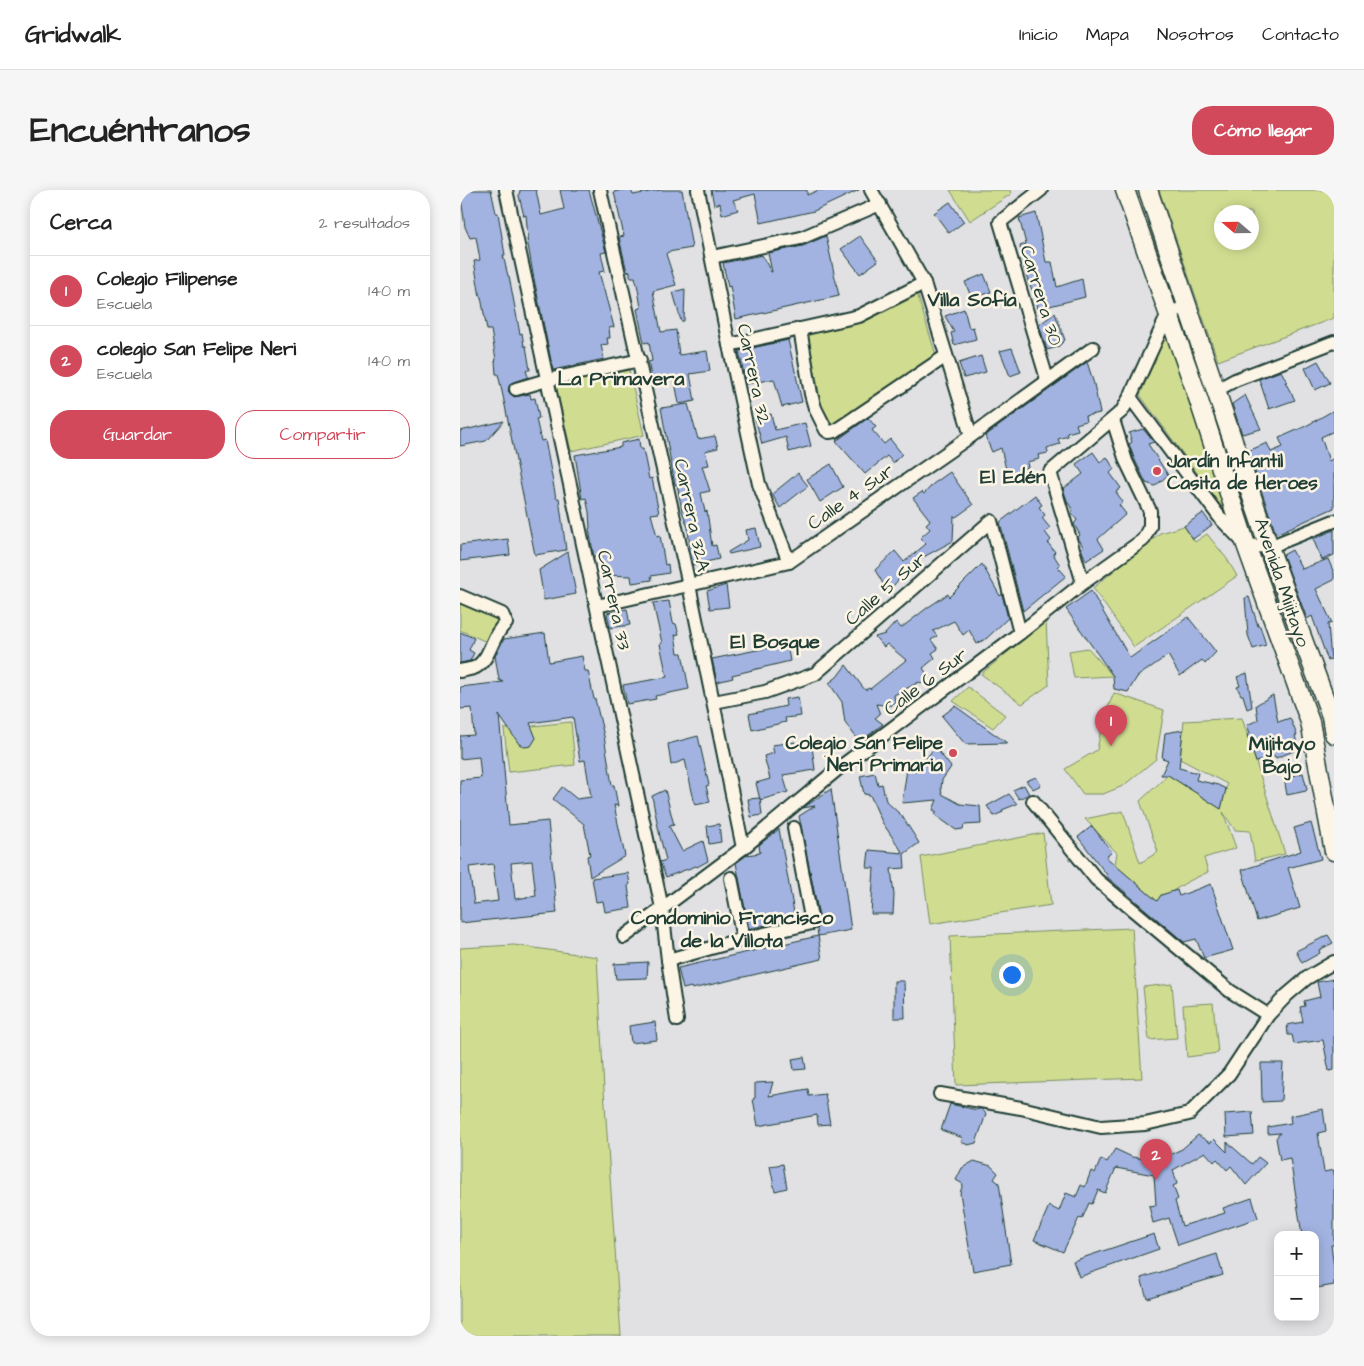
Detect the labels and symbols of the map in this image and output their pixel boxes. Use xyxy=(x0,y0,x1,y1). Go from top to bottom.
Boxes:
north arrow xyxy=(1214,205,1259,250)
street label: Carrera 30 xyxy=(1012,242,1069,349)
district label: Villa Sofía xyxy=(926,286,1017,314)
street label: Carrera 32 xyxy=(730,321,777,427)
district label: La Primavera xyxy=(558,365,685,393)
place label: Jardín Infantil Casita de Heroes xyxy=(1166,448,1318,497)
street label: Carrera 32A xyxy=(666,456,717,574)
street label: Calle 4 Sur xyxy=(802,457,900,537)
district label: El Edén xyxy=(980,463,1046,491)
marker: Jardín Infantil Casita de Heroes xyxy=(1151,465,1163,477)
street label: Avenida Mijitayo xyxy=(1246,514,1316,651)
street label: Calle 5 Sur xyxy=(839,546,933,632)
street label: Carrera 33 xyxy=(590,548,637,653)
district label: El Bosque xyxy=(730,628,820,656)
street label: Calle 6 Sur xyxy=(878,641,974,723)
pin: 1 xyxy=(1095,705,1127,746)
place label: Colegio San Felipe Neri Primaria xyxy=(785,730,944,779)
district label: Mijitayo Bajo xyxy=(1249,730,1316,781)
marker: Colegio San Felipe Neri Primaria xyxy=(947,747,959,759)
district label: Condominio Francisco de la Villota xyxy=(631,904,834,955)
your location xyxy=(999,962,1025,988)
pin: 2 xyxy=(1140,1139,1172,1180)

